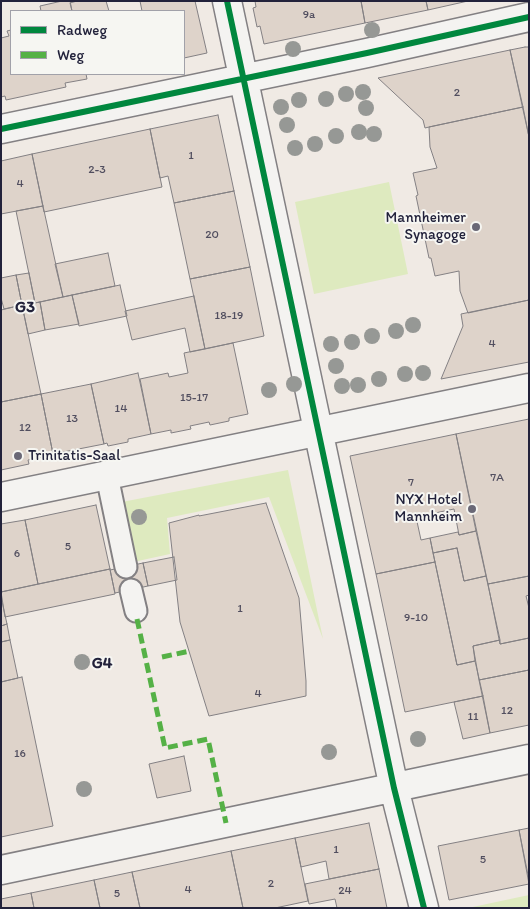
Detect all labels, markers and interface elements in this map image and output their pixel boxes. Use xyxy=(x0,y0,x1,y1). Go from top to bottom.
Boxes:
house number: 9a xyxy=(303,8,315,22)
legend xyxy=(10,10,185,75)
text: Radweg xyxy=(57,21,107,39)
text: Weg xyxy=(57,46,84,64)
house number: 2 xyxy=(454,86,460,100)
house number: 1 xyxy=(188,149,194,163)
house number: 2-3 xyxy=(88,163,106,177)
house number: 4 xyxy=(16,177,24,191)
place label: Mannheimer Synagoge xyxy=(386,209,466,244)
marker: Mannheimer Synagoge xyxy=(470,221,482,233)
house number: 20 xyxy=(205,228,219,242)
district label: G3 xyxy=(15,298,35,318)
house number: 18-19 xyxy=(215,309,243,323)
house number: 4 xyxy=(488,337,496,351)
house number: 15-17 xyxy=(180,391,208,405)
house number: 14 xyxy=(115,402,127,416)
house number: 13 xyxy=(66,412,78,426)
house number: 12 xyxy=(19,421,31,435)
place label: Trinitatis-Saal xyxy=(28,447,120,465)
marker: Trinitatis-Saal xyxy=(12,450,24,462)
house number: 7A xyxy=(490,471,504,485)
house number: 7 xyxy=(408,476,414,490)
place label: NYX Hotel Mannheim xyxy=(394,491,462,526)
marker: NYX Hotel Mannheim xyxy=(466,503,478,515)
house number: 5 xyxy=(65,540,71,554)
house number: 6 xyxy=(14,547,20,561)
house number: 1 xyxy=(237,602,243,616)
house number: 9-10 xyxy=(404,611,428,625)
district label: G4 xyxy=(92,654,112,674)
house number: 4 xyxy=(254,687,262,701)
house number: 12 xyxy=(501,704,513,718)
house number: 11 xyxy=(467,710,479,724)
house number: 16 xyxy=(14,747,26,761)
house number: 1 xyxy=(333,843,339,857)
house number: 5 xyxy=(480,853,486,867)
house number: 2 xyxy=(268,877,274,891)
house number: 4 xyxy=(184,883,192,897)
house number: 24 xyxy=(338,884,352,898)
house number: 5 xyxy=(114,887,120,901)

